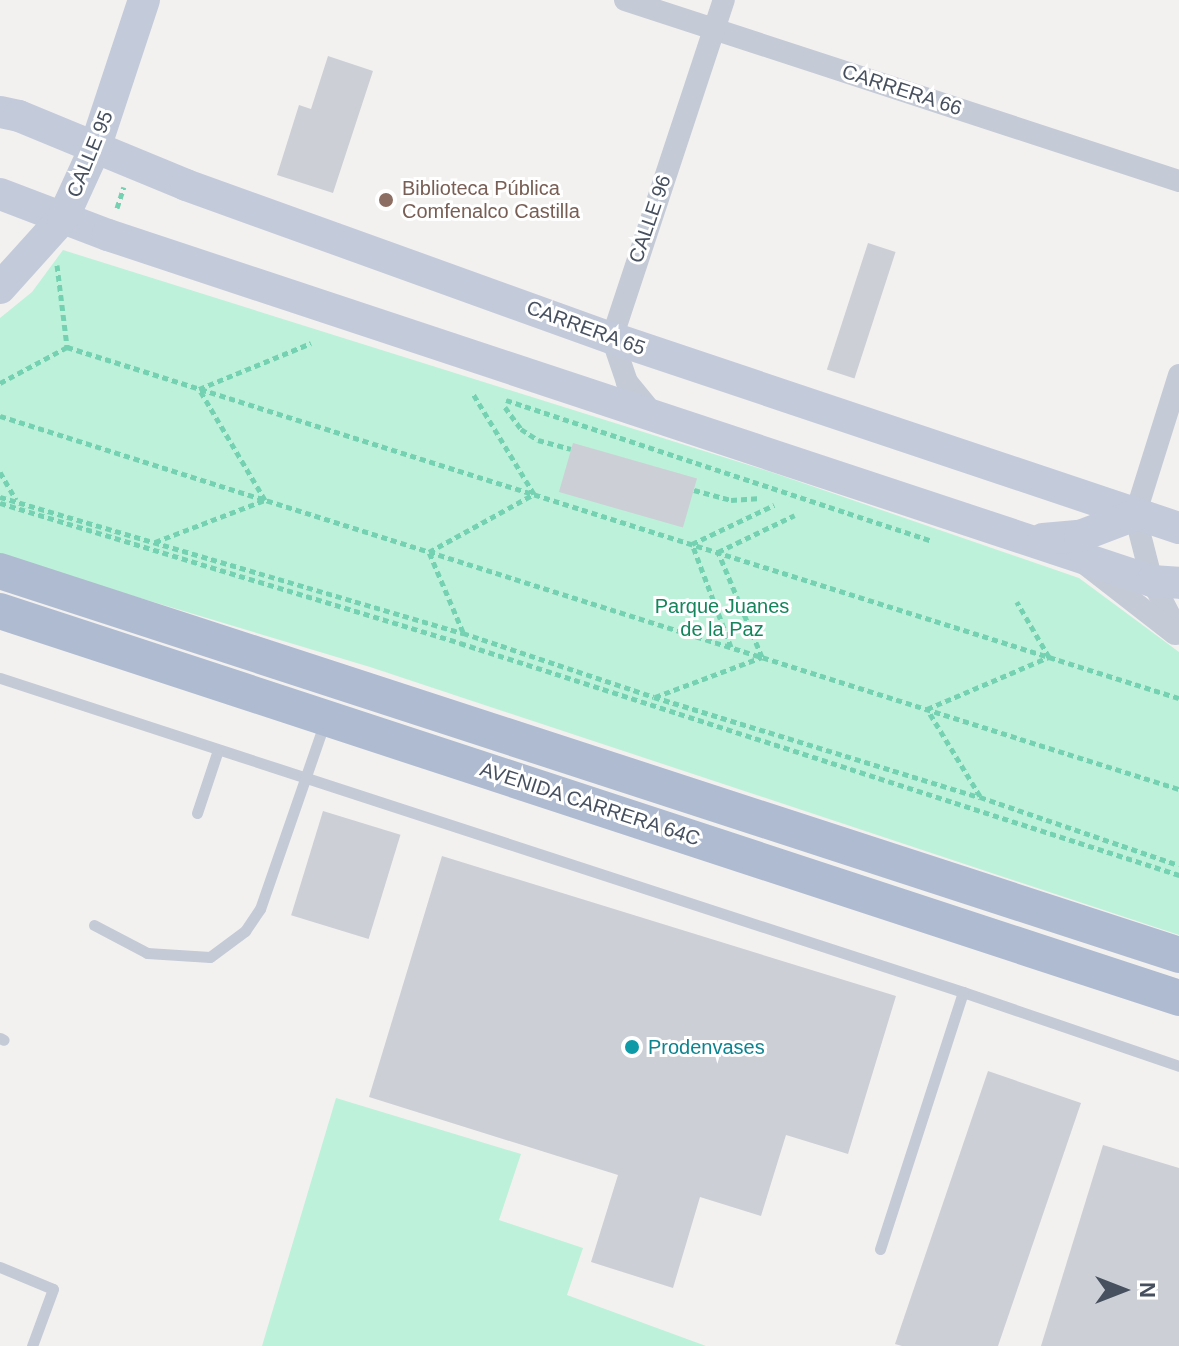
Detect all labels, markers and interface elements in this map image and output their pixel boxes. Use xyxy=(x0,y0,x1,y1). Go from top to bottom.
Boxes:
street label: CARRERA 66 xyxy=(839,59,965,121)
street label: CALLE 95 xyxy=(62,107,118,201)
street label: CALLE 96 xyxy=(624,172,676,266)
place label: Biblioteca Pública Comfenalco Castilla xyxy=(402,176,580,223)
marker: Biblioteca Pública Comfenalco Castilla xyxy=(377,191,395,209)
street label: CARRERA 65 xyxy=(523,295,649,361)
park label: Parque Juanes de la Paz xyxy=(655,595,789,642)
street label: AVENIDA CARRERA 64C xyxy=(476,757,704,851)
place label: Prodenvases xyxy=(648,1035,765,1059)
marker: Prodenvases xyxy=(623,1038,641,1056)
north arrow xyxy=(1083,1250,1163,1330)
text: N xyxy=(1135,1282,1160,1298)

